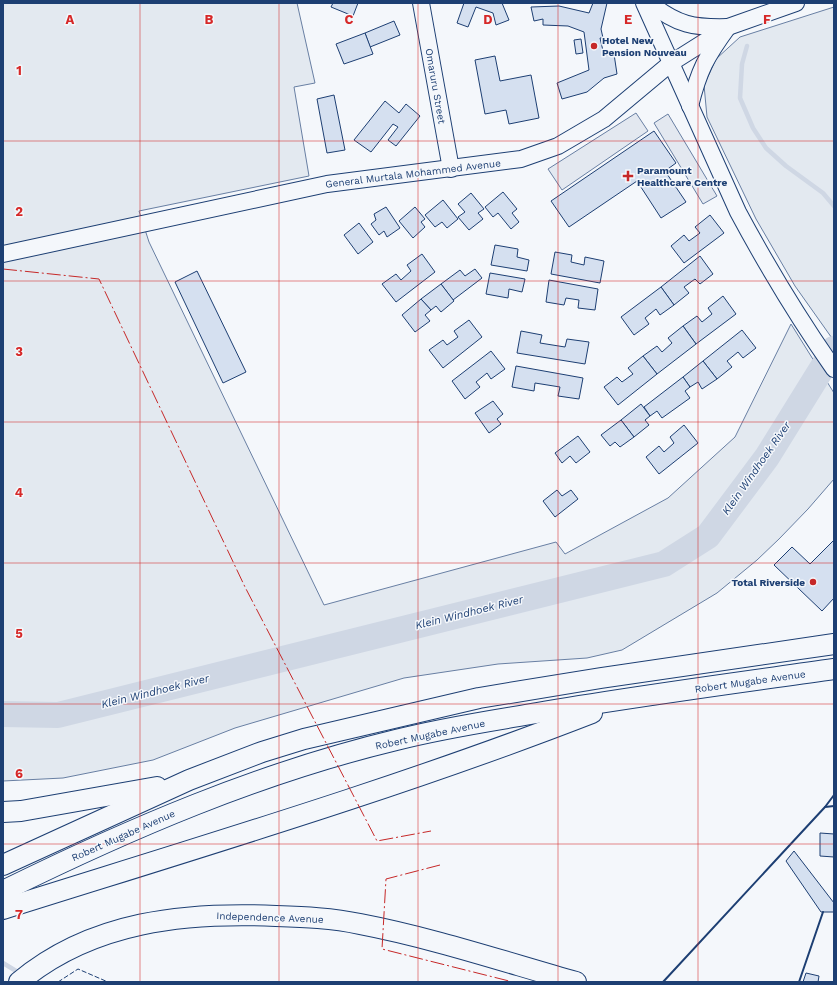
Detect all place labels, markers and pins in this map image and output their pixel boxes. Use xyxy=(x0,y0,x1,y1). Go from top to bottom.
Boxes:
place label: Hotel New Pension Nouveau xyxy=(602,35,687,58)
marker: Hotel New Pension Nouveau xyxy=(589,41,599,51)
place label: Paramount Healthcare Centre xyxy=(637,165,727,188)
marker: Paramount Healthcare Centre xyxy=(622,170,634,182)
place label: Total Riverside xyxy=(732,577,805,588)
marker: Total Riverside xyxy=(808,577,818,587)

